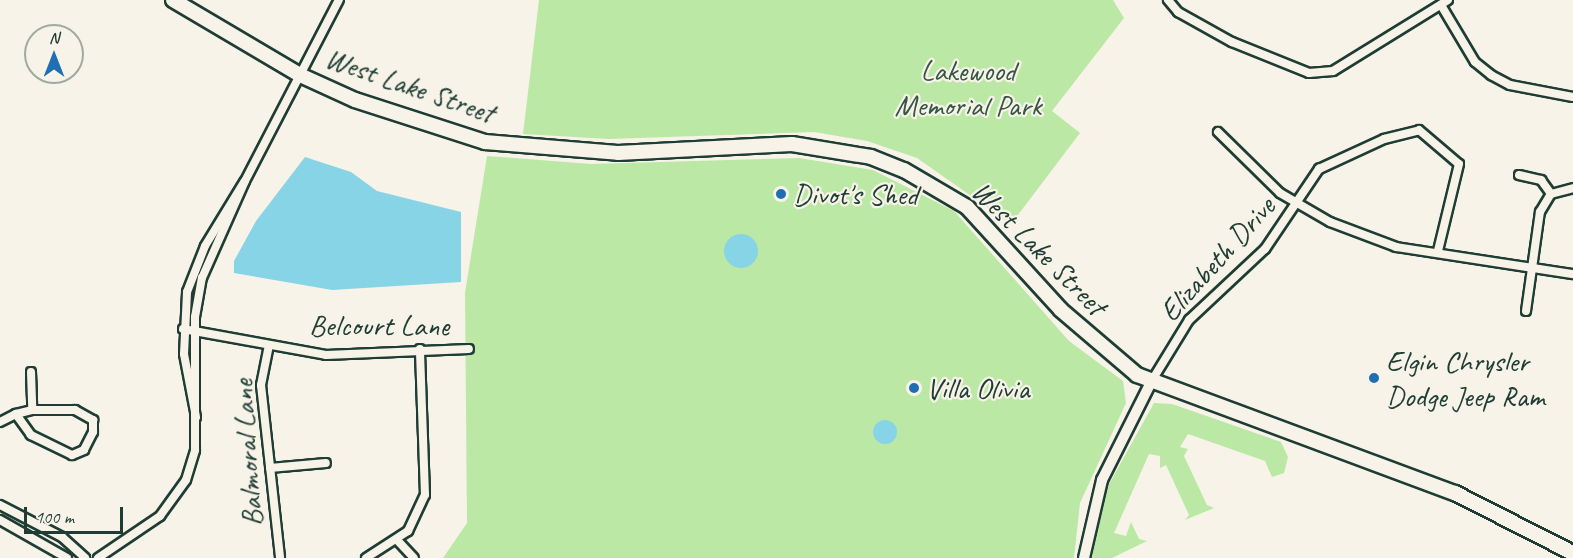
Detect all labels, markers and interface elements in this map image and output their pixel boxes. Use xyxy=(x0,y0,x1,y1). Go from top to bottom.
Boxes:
north arrow xyxy=(24,24,84,84)
text: N xyxy=(49,28,59,48)
street label: West Lake Street xyxy=(320,39,500,131)
park label: Lakewood Memorial Park xyxy=(894,52,1042,122)
street label: West Lake Street xyxy=(963,172,1115,324)
place label: Divot's Shed xyxy=(793,176,919,212)
marker: Divot's Shed xyxy=(774,187,788,201)
street label: Elizabeth Drive xyxy=(1152,189,1282,329)
street label: Belcourt Lane xyxy=(309,307,449,343)
place label: Elgin Chrysler Dodge Jeep Ram xyxy=(1386,343,1546,413)
place label: Villa Olivia xyxy=(926,370,1030,406)
marker: Elgin Chrysler Dodge Jeep Ram xyxy=(1367,371,1381,385)
street label: Balmoral Lane xyxy=(224,378,270,528)
marker: Villa Olivia xyxy=(907,381,921,395)
scale bar xyxy=(27,495,126,533)
text: 100 m xyxy=(35,506,74,528)

